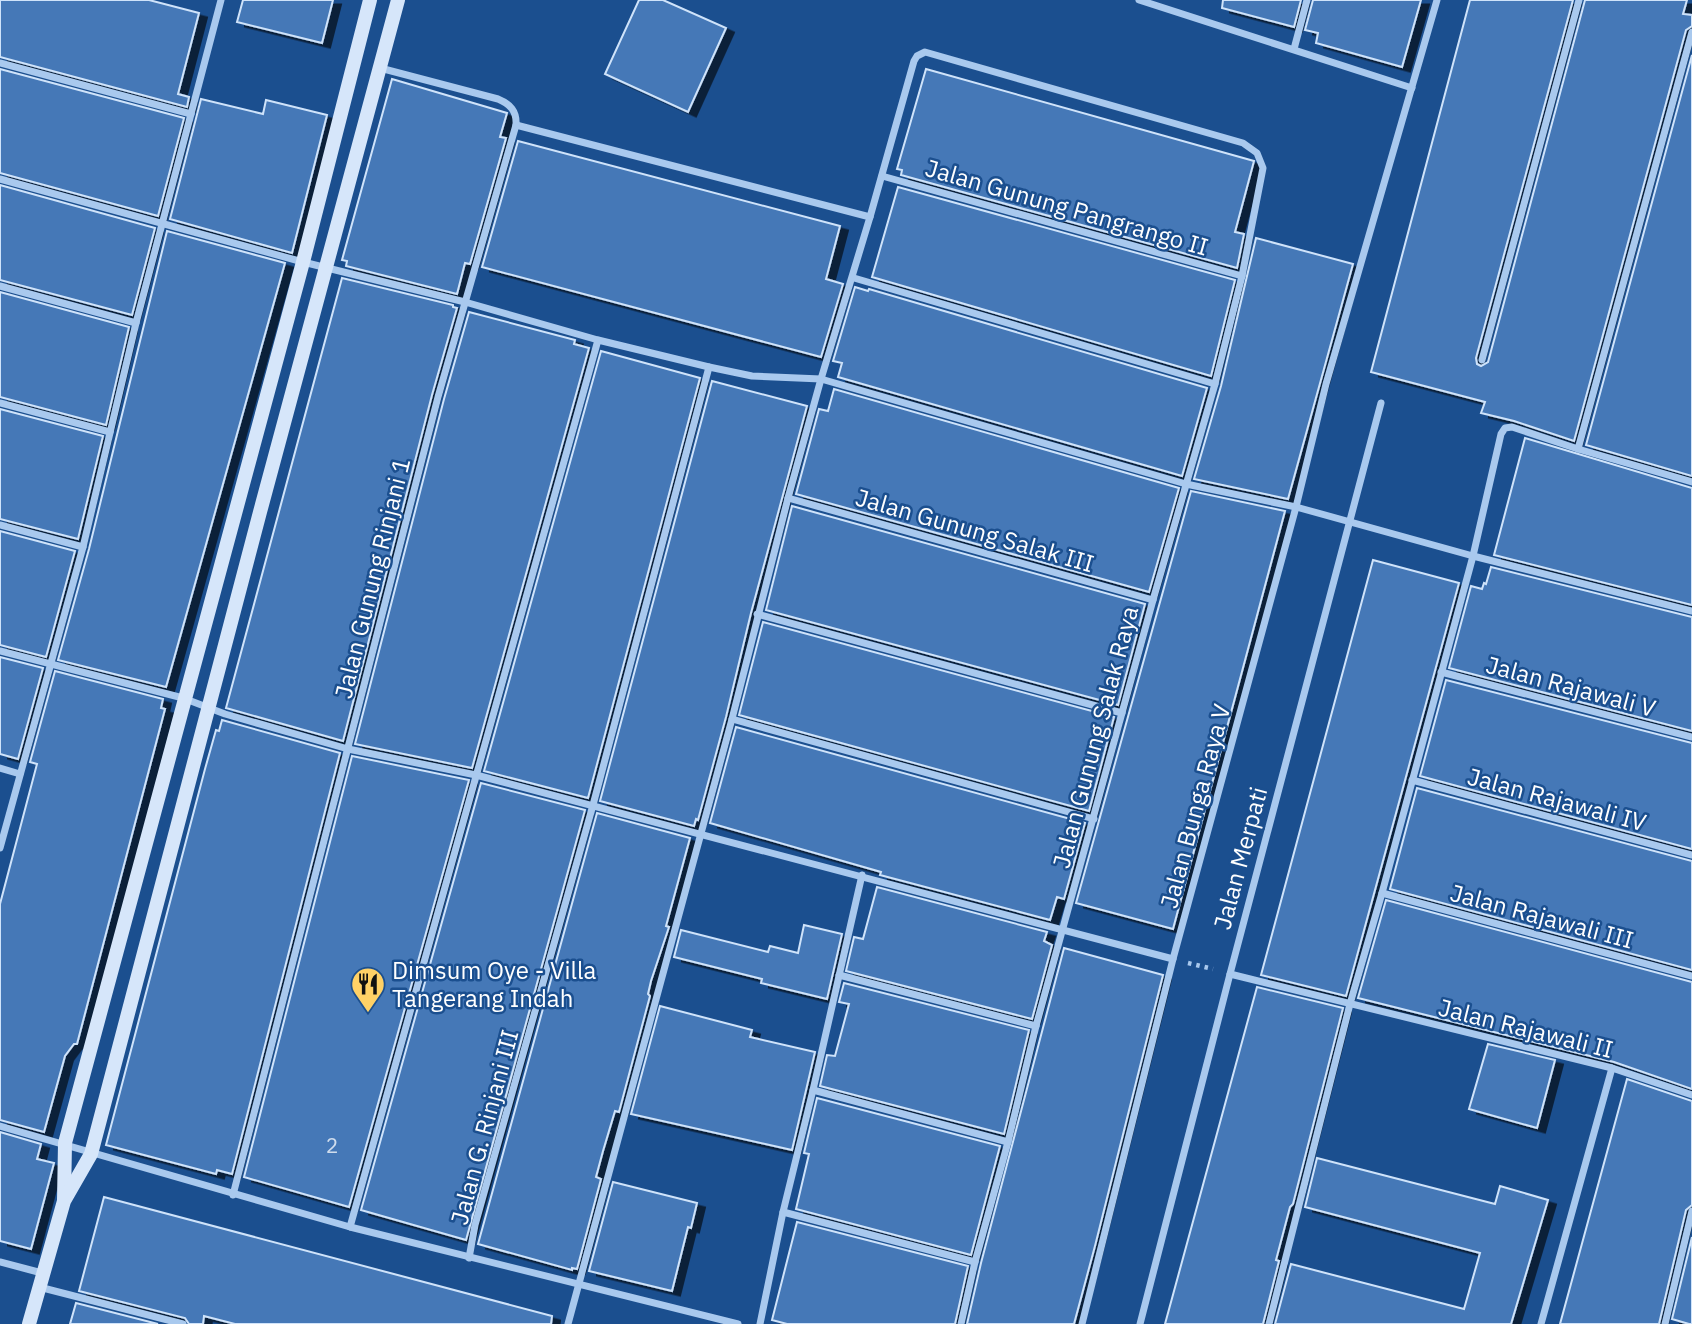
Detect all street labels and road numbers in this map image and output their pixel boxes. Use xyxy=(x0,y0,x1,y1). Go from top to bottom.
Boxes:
street label: Jalan Gunung Pangrango II xyxy=(922,151,1212,263)
street label: Jalan Gunung Rinjani 1 xyxy=(327,454,417,702)
street label: Jalan Gunung Salak III xyxy=(852,481,1098,579)
street label: Jalan Gunung Salak Raya xyxy=(1045,602,1145,872)
street label: Jalan Rajawali V xyxy=(1483,648,1660,724)
street label: Jalan Bunga Raya V xyxy=(1152,700,1238,912)
street label: Jalan Rajawali IV xyxy=(1464,760,1650,838)
street label: Jalan Merpati xyxy=(1206,783,1274,933)
street label: Jalan Rajawali III xyxy=(1447,876,1637,956)
street label: Jalan Rajawali II xyxy=(1435,991,1617,1065)
street label: Jalan G. Rinjani III xyxy=(443,1026,525,1228)

